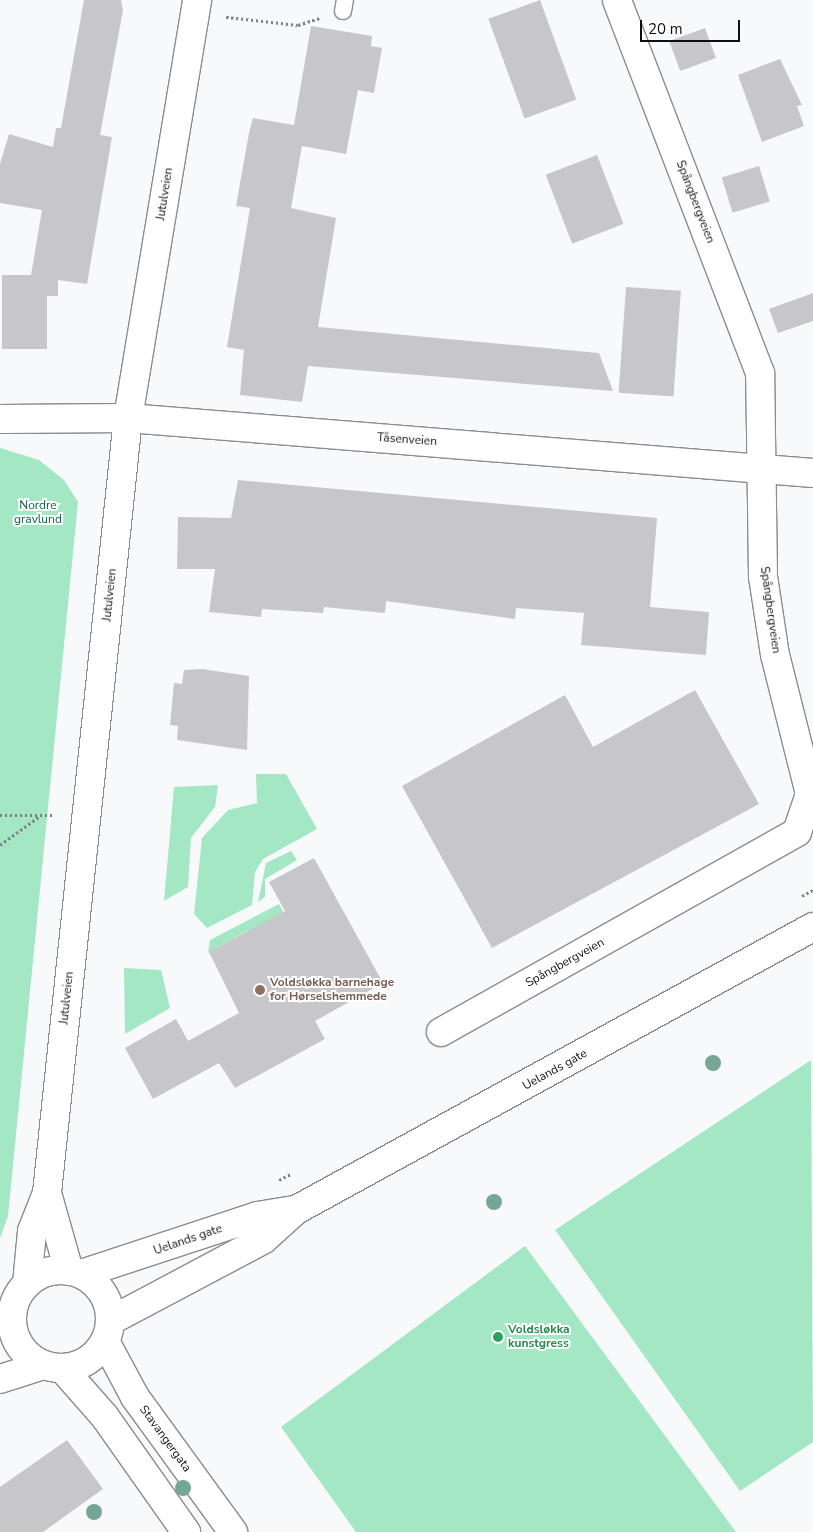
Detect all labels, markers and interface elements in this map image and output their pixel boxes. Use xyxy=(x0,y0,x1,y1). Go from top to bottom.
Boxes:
scale bar xyxy=(643,10,743,42)
text: 20 m xyxy=(648,19,683,39)
street label: Spångbergveien xyxy=(673,158,717,246)
street label: Jutulveien xyxy=(154,166,176,222)
street label: Tåsenveien xyxy=(377,431,437,449)
park label: Nordre gravlund xyxy=(14,499,62,527)
street label: Spångbergveien xyxy=(757,566,783,654)
street label: Jutulveien xyxy=(100,568,120,622)
street label: Spångbergveien xyxy=(523,935,607,991)
street label: Jutulveien xyxy=(57,971,77,1025)
place label: Voldsløkka barnehage for Hørselshemmede xyxy=(270,976,394,1004)
marker: Voldsløkka barnehage for Hørselshemmede xyxy=(254,984,266,996)
street label: Uelands gate xyxy=(520,1046,590,1094)
street label: Uelands gate xyxy=(152,1222,224,1258)
place label: Voldsløkka kunstgress xyxy=(508,1323,570,1351)
marker: Voldsløkka kunstgress xyxy=(492,1331,504,1343)
street label: Stavangergata xyxy=(136,1403,194,1475)

